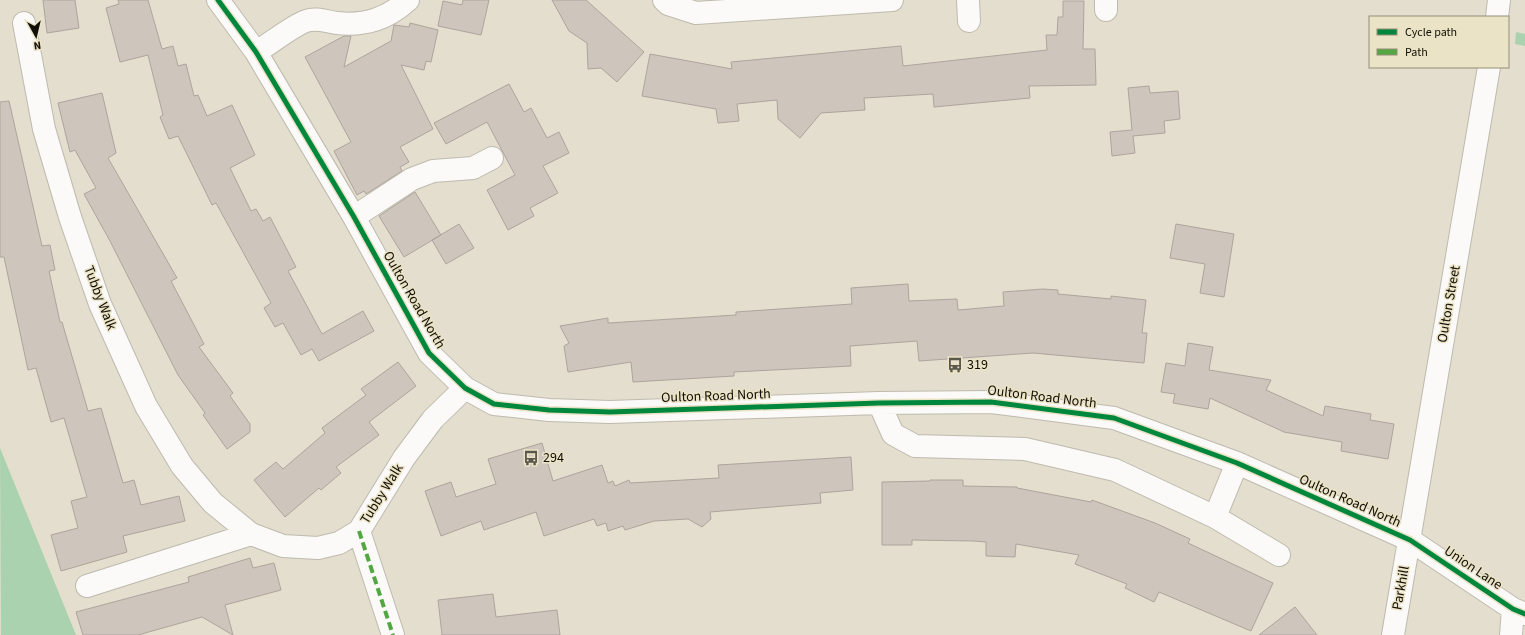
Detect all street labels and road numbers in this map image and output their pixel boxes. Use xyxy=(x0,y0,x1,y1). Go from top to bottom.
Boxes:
street label: Oulton Road North xyxy=(378,247,450,353)
street label: Tubby Walk xyxy=(79,263,121,333)
street label: Oulton Street xyxy=(1432,264,1466,344)
street label: Oulton Road North xyxy=(986,380,1098,414)
street label: Oulton Road North xyxy=(661,384,771,408)
street label: Tubby Walk xyxy=(356,460,408,528)
street label: Oulton Road North xyxy=(1296,470,1404,532)
street label: Union Lane xyxy=(1440,541,1506,595)
street label: Parkhill xyxy=(1387,564,1415,612)

